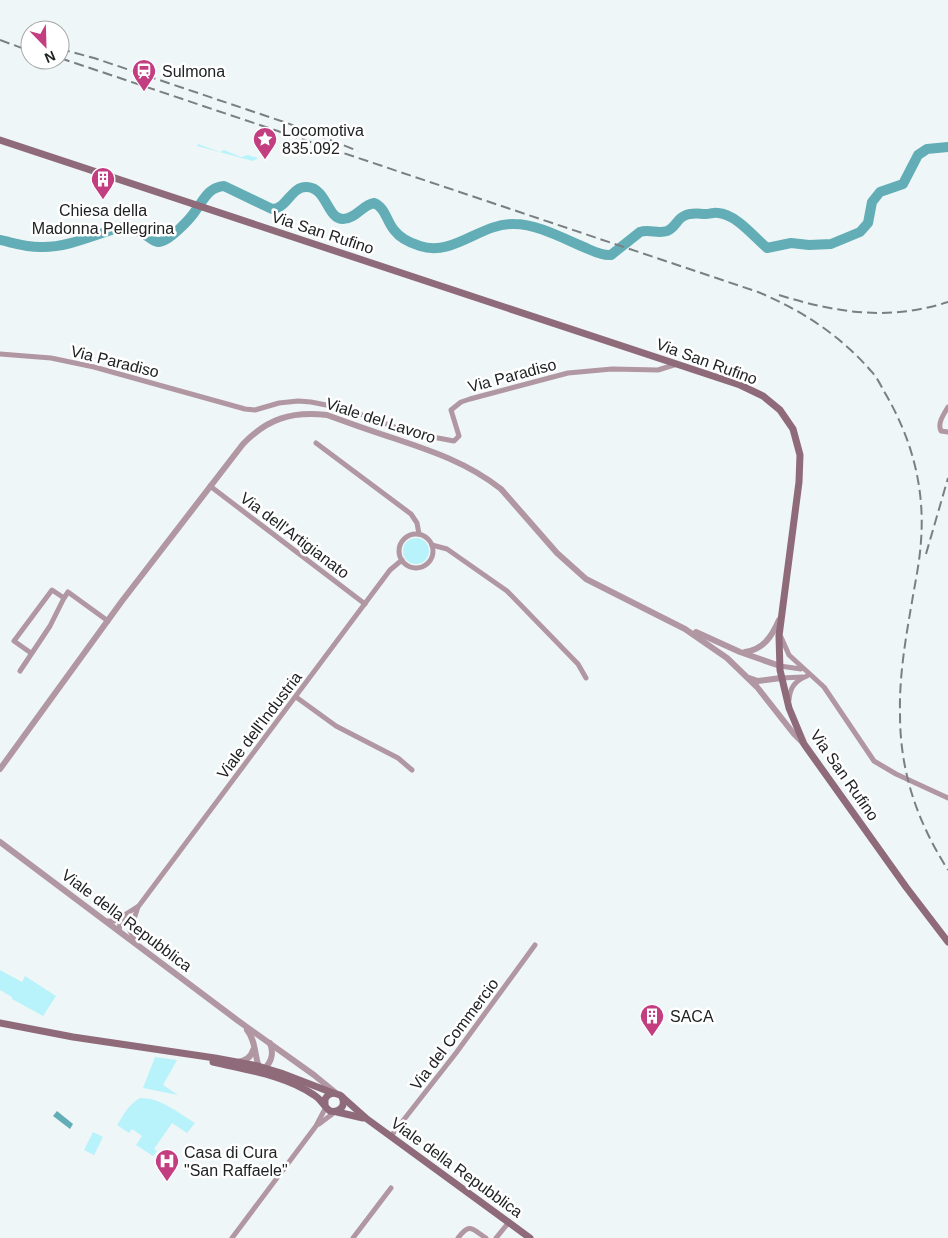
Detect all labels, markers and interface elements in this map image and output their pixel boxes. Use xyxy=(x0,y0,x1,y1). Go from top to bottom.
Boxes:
north arrow xyxy=(20,20,70,70)
text: N xyxy=(42,48,58,66)
station icon: Sulmona xyxy=(131,58,157,92)
place label: Sulmona xyxy=(162,63,225,80)
place label: Locomotiva 835.092 xyxy=(282,122,364,157)
place icon: Locomotiva 835.092 xyxy=(252,126,278,160)
building icon: Chiesa della Madonna Pellegrina xyxy=(90,166,116,200)
place label: Chiesa della Madonna Pellegrina xyxy=(32,202,174,237)
street label: Via San Rufino xyxy=(270,208,376,257)
street label: Via San Rufino xyxy=(654,335,760,388)
street label: Via Paradiso xyxy=(69,342,161,381)
street label: Via Paradiso xyxy=(466,356,558,395)
street label: Viale del Lavoro xyxy=(324,395,438,446)
street label: Via dell'Artigianato xyxy=(237,489,352,582)
street label: Viale dell'Industria xyxy=(214,669,305,782)
street label: Via San Rufino xyxy=(807,727,882,824)
street label: Viale della Repubblica xyxy=(58,866,195,975)
street label: Via del Commercio xyxy=(407,975,502,1093)
building icon: SACA xyxy=(639,1003,665,1037)
place label: SACA xyxy=(670,1008,714,1025)
street label: Viale della Repubblica xyxy=(388,1114,526,1221)
place label: Casa di Cura "San Raffaele" xyxy=(184,1144,288,1179)
hospital icon: Casa di Cura "San Raffaele" xyxy=(154,1148,180,1182)

